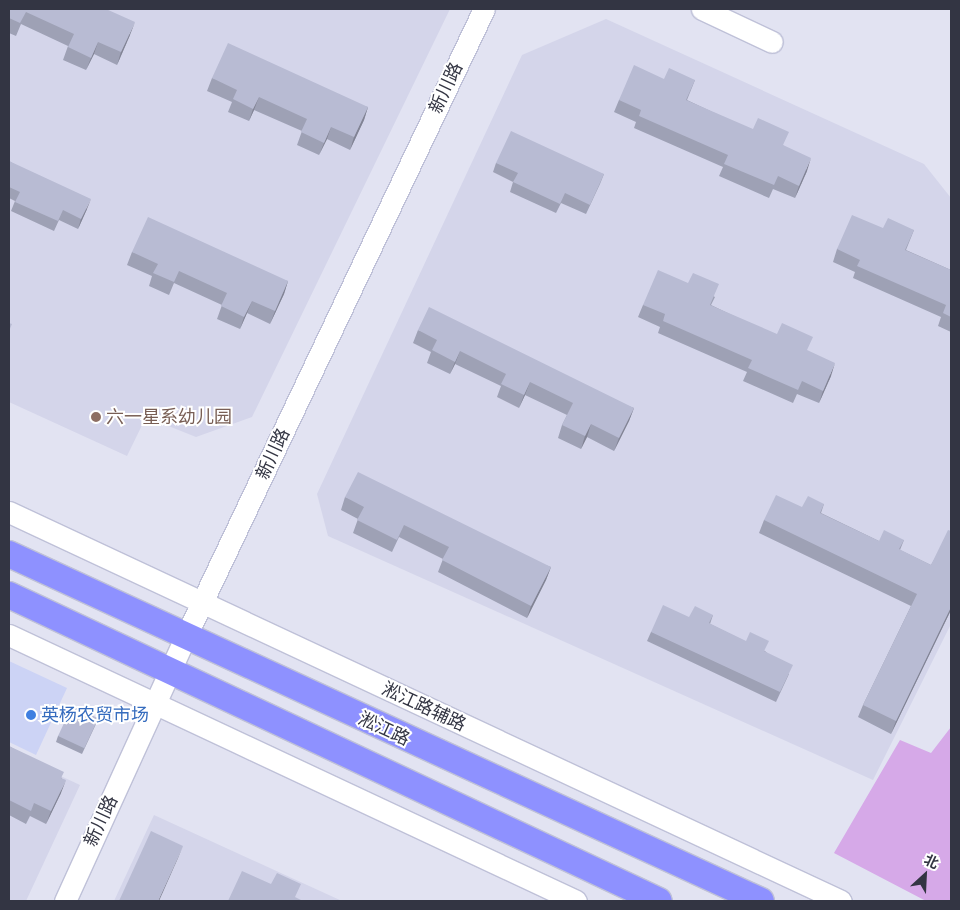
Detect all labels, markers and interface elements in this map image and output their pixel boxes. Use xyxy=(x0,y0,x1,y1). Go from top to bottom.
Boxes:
street label: 新川路 xyxy=(425,59,467,117)
place label: 六一星系幼儿园 xyxy=(106,406,232,428)
marker: 六一星系幼儿园 xyxy=(90,411,102,423)
street label: 新川路 xyxy=(252,425,294,483)
street label: 淞江路辅路 xyxy=(379,678,469,736)
place label: 英杨农贸市场 xyxy=(41,704,149,726)
street label: 淞江路 xyxy=(355,708,413,750)
marker: 英杨农贸市场 xyxy=(25,709,37,721)
street label: 新川路 xyxy=(80,792,122,850)
north arrow xyxy=(900,850,950,900)
text: 北 xyxy=(921,850,941,873)

